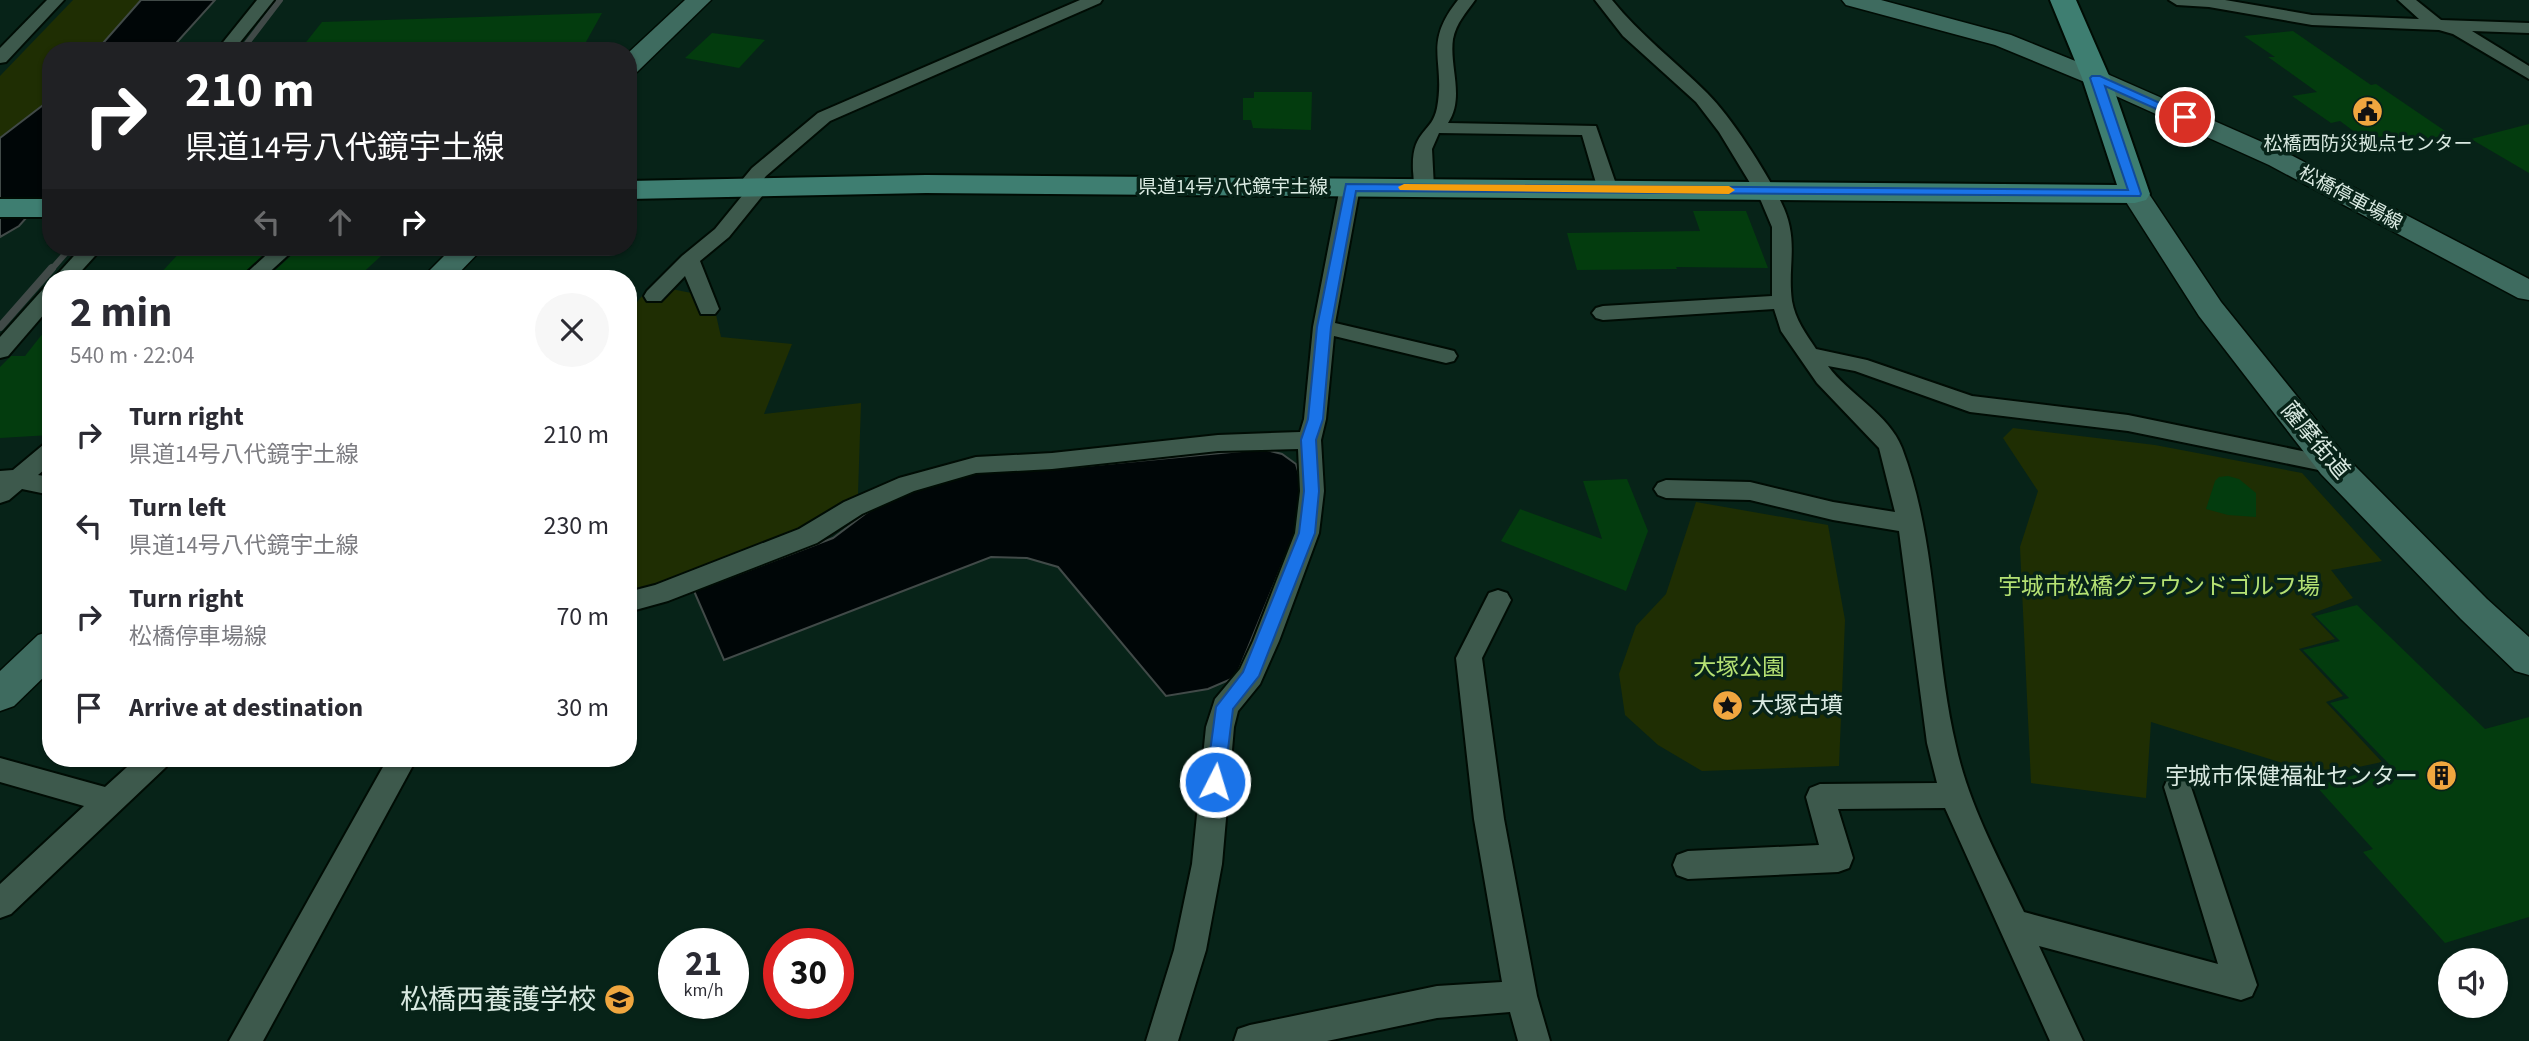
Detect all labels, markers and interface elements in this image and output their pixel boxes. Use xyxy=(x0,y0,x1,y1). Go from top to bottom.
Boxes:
text: 210 m xyxy=(185,56,314,126)
icon: right xyxy=(70,70,161,161)
pin xyxy=(2155,87,2215,147)
public building icon: 松橋西防災拠点センター xyxy=(2351,95,2385,129)
icon: arrive xyxy=(2166,98,2204,136)
text: 県道14号八代鏡宇土線 xyxy=(185,125,505,171)
place label: 松橋西防災拠点センター xyxy=(2263,131,2473,158)
street label: 松橋停車場線 xyxy=(2294,160,2407,237)
street label: 県道14号八代鏡宇土線 xyxy=(1138,174,1328,201)
icon: left xyxy=(248,203,286,241)
icon: ahead xyxy=(321,203,359,241)
icon: right xyxy=(394,203,432,241)
text: 2 min xyxy=(70,283,172,343)
button: close xyxy=(535,293,609,367)
text: 540 m · 22:04 xyxy=(70,339,194,372)
street label: 薩摩街道 xyxy=(2273,394,2358,486)
text: Turn right xyxy=(129,398,244,435)
icon: right xyxy=(70,416,108,454)
text: 210 m xyxy=(543,416,609,453)
text: 県道14号八代鏡宇土線 xyxy=(129,438,359,471)
text: Turn left xyxy=(129,489,226,526)
icon: left xyxy=(70,507,108,545)
text: 230 m xyxy=(543,507,609,544)
text: 県道14号八代鏡宇土線 xyxy=(129,529,359,562)
park label: 宇城市松橋グラウンドゴルフ場 xyxy=(1998,570,2320,603)
text: Turn right xyxy=(129,580,244,617)
icon: right xyxy=(70,598,108,636)
text: 70 m xyxy=(556,598,609,635)
text: 松橋停車場線 xyxy=(129,620,267,653)
park label: 大塚公園 xyxy=(1693,651,1785,684)
place icon: 大塚古墳 xyxy=(1711,688,1745,722)
icon: arrive xyxy=(70,689,108,727)
text: Arrive at destination xyxy=(129,689,363,726)
text: 30 m xyxy=(556,689,609,726)
place label: 大塚古墳 xyxy=(1751,689,1843,722)
position arrow xyxy=(1178,745,1252,819)
building icon: 宇城市保健福祉センター xyxy=(2424,759,2458,793)
place label: 宇城市保健福祉センター xyxy=(2165,760,2418,793)
speed limit sign: 30 xyxy=(763,928,854,1019)
text: 21 xyxy=(685,939,722,989)
map controls xyxy=(2438,948,2508,1018)
button: sound xyxy=(2438,948,2508,1018)
text: km/h xyxy=(684,978,723,1003)
place label: 松橋西養護学校 xyxy=(400,980,596,1020)
school or university icon: 松橋西養護学校 xyxy=(602,982,636,1016)

